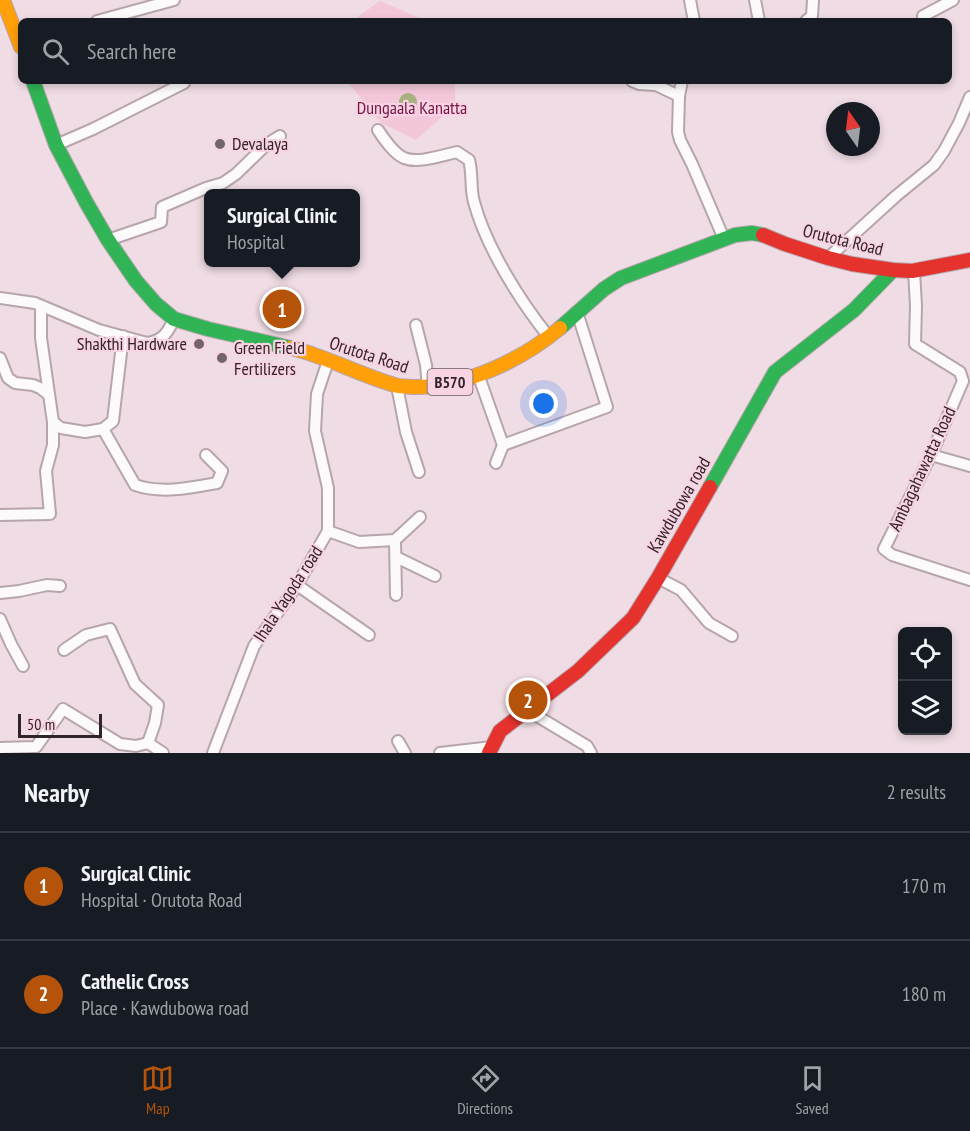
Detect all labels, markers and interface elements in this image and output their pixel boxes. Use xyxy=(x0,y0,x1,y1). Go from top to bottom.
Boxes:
search box xyxy=(18,18,952,84)
icon: search xyxy=(39,35,72,68)
text: Search here xyxy=(87,37,176,65)
park label: Dungaala Kanatta xyxy=(357,96,467,119)
north arrow xyxy=(826,102,880,156)
place label: Devalaya xyxy=(232,132,288,155)
marker: Devalaya xyxy=(213,137,227,151)
popup xyxy=(204,189,360,267)
text: Surgical Clinic xyxy=(227,201,337,229)
street label: Orutota Road xyxy=(801,218,886,261)
text: Hospital xyxy=(227,229,284,255)
pin: 1 xyxy=(262,286,302,332)
street label: Orutota Road xyxy=(327,331,412,378)
place label: Shakthi Hardware xyxy=(77,332,187,355)
place label: Green Field Fertilizers xyxy=(234,336,305,380)
marker: Shakthi Hardware xyxy=(192,337,206,351)
marker: Green Field Fertilizers xyxy=(215,351,229,365)
road number: B570 xyxy=(428,369,472,395)
your location xyxy=(529,389,558,418)
street label: Ambagahawatta Road xyxy=(883,403,960,535)
street label: Kawdubowa road xyxy=(642,453,715,557)
street label: Ihala Yagoda road xyxy=(248,541,327,646)
map controls xyxy=(898,627,952,735)
button: locate xyxy=(898,627,952,681)
pin: 2 xyxy=(508,678,548,722)
button: layers xyxy=(898,681,952,735)
scale bar xyxy=(18,711,102,738)
text: 50 m xyxy=(27,714,55,734)
text: Nearby xyxy=(24,776,89,809)
text: 2 results xyxy=(887,779,946,805)
text: Surgical Clinic xyxy=(81,859,191,887)
text: 1 xyxy=(39,873,48,899)
text: 170 m xyxy=(902,873,946,899)
text: Hospital · Orutota Road xyxy=(81,887,242,913)
text: Cathelic Cross xyxy=(81,967,189,995)
text: 2 xyxy=(39,981,48,1007)
text: 180 m xyxy=(902,981,946,1007)
text: Place · Kawdubowa road xyxy=(81,995,249,1021)
tab: Map xyxy=(141,1062,174,1118)
tab: Directions xyxy=(457,1062,513,1118)
tab: Saved xyxy=(796,1062,829,1118)

